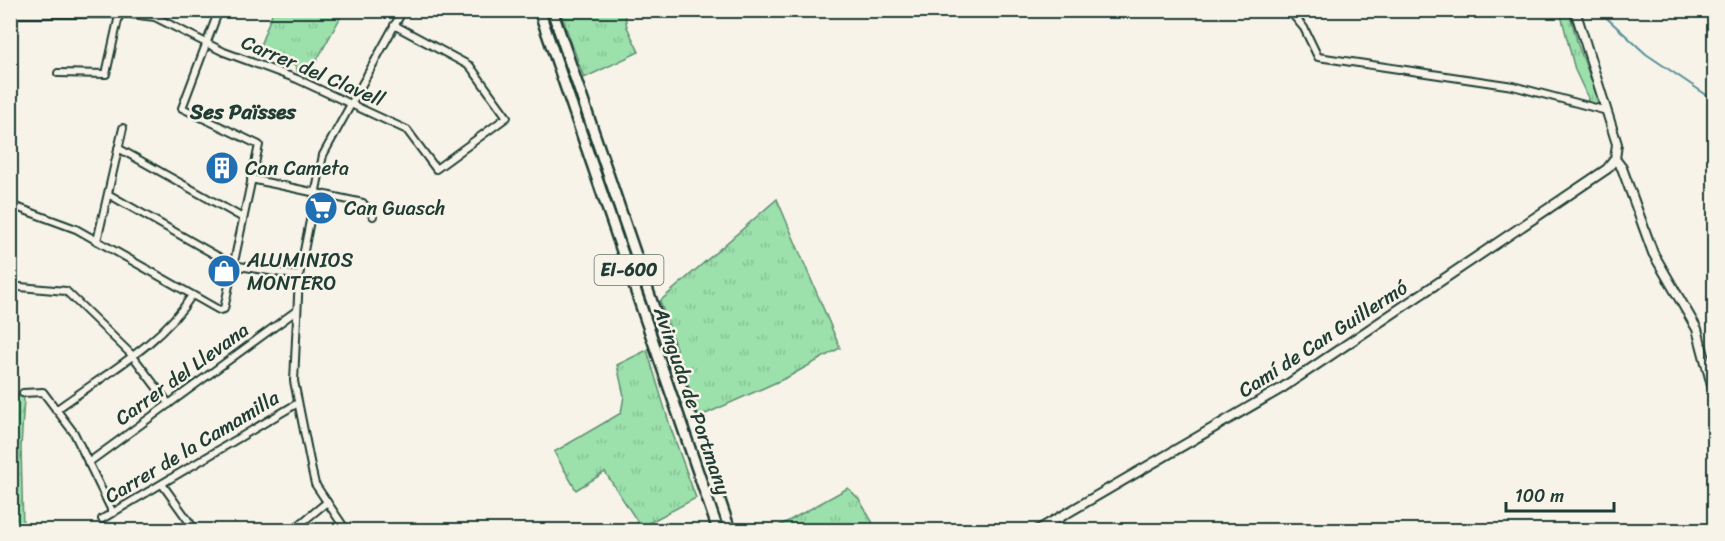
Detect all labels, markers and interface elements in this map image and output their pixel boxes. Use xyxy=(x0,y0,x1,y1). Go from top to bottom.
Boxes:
street label: Carrer del Clavell xyxy=(236,25,390,117)
district label: Ses Païsses xyxy=(189,93,297,131)
building icon: Can Cameta xyxy=(204,150,240,186)
place label: Can Cameta xyxy=(245,151,349,186)
supermarket icon: Can Guasch xyxy=(303,190,339,226)
place label: Can Guasch xyxy=(344,191,445,226)
place label: ALUMINIOS MONTERO xyxy=(246,243,354,301)
shop icon: ALUMINIOS MONTERO xyxy=(206,253,242,289)
road number: EI-600 xyxy=(594,255,664,285)
street label: Camí de Can Guillermó xyxy=(1231,270,1416,407)
street label: Avinguda de Portmany xyxy=(643,301,741,501)
street label: Carrer del Llevana xyxy=(107,313,257,435)
street label: Carrer de la Camamilla xyxy=(98,380,287,513)
scale bar xyxy=(1506,475,1614,513)
text: 100 m xyxy=(1515,480,1564,512)

